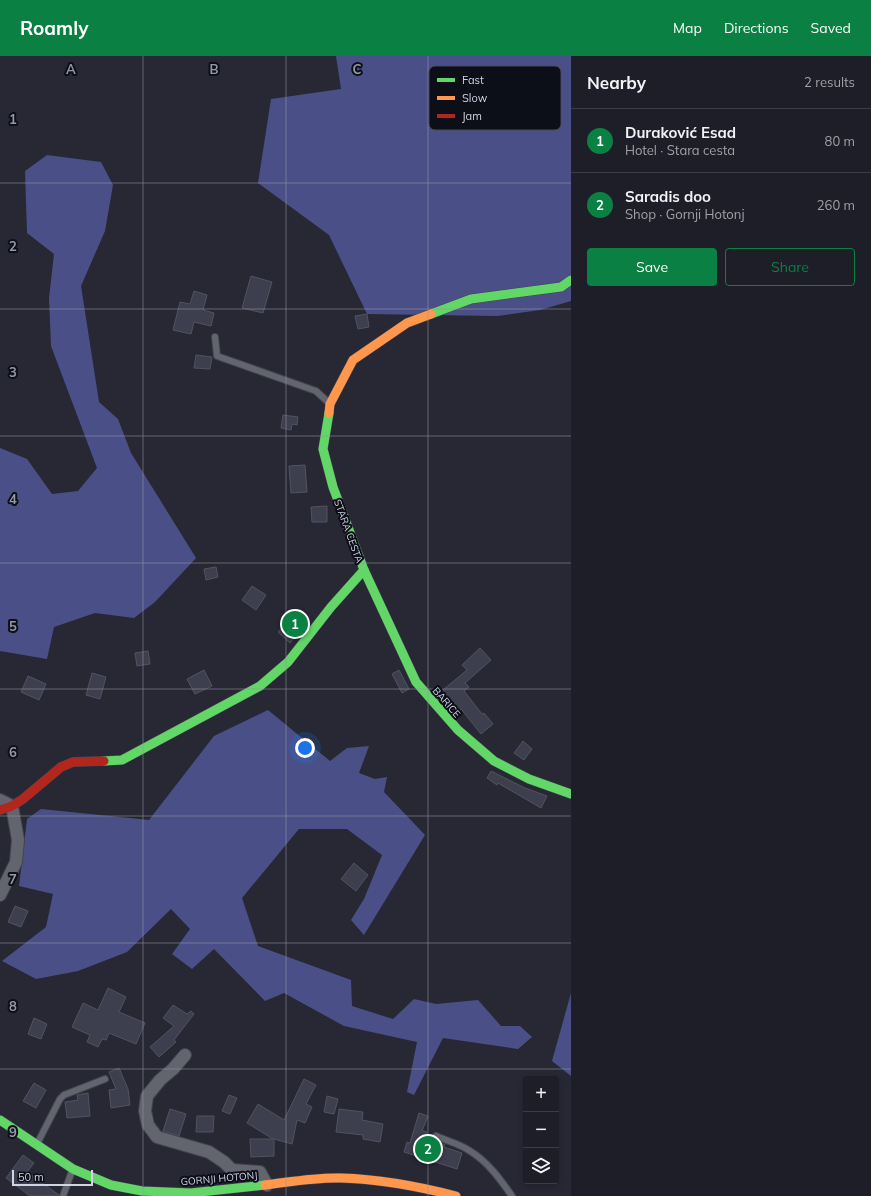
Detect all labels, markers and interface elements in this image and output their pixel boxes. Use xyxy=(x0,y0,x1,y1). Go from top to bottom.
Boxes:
text: Roamly xyxy=(20,16,88,40)
text: Map xyxy=(673,19,702,37)
text: Directions xyxy=(724,19,789,37)
text: Saved xyxy=(811,19,851,37)
text: A xyxy=(66,61,76,77)
text: B xyxy=(210,61,219,77)
text: C xyxy=(353,61,362,77)
legend xyxy=(429,66,561,130)
text: Nearby xyxy=(587,72,646,93)
text: Fast xyxy=(462,73,484,87)
text: 2 results xyxy=(804,74,855,90)
text: Slow xyxy=(462,91,488,105)
text: Jam xyxy=(462,109,482,123)
text: 1 xyxy=(9,111,17,127)
text: Duraković Esad xyxy=(625,123,736,142)
text: 1 xyxy=(596,133,604,149)
text: 80 m xyxy=(825,133,855,149)
text: Hotel · Stara cesta xyxy=(625,142,735,158)
text: Saradis doo xyxy=(625,187,711,206)
text: 2 xyxy=(596,197,604,213)
text: 260 m xyxy=(817,197,855,213)
text: Shop · Gornji Hotonj xyxy=(625,206,745,222)
text: 2 xyxy=(9,238,17,254)
button: Save xyxy=(587,248,717,286)
button: Share xyxy=(725,248,855,286)
text: 3 xyxy=(9,364,17,380)
text: 4 xyxy=(9,491,17,507)
street label: STARA CESTA xyxy=(331,498,366,565)
pin: 1 xyxy=(282,609,308,639)
text: 5 xyxy=(9,618,17,634)
street label: BARICE xyxy=(430,684,464,720)
your location xyxy=(295,738,315,758)
text: 6 xyxy=(9,744,17,760)
text: 7 xyxy=(9,871,17,887)
text: 8 xyxy=(9,998,17,1014)
map controls xyxy=(523,1076,559,1184)
button: + xyxy=(523,1076,559,1112)
button: − xyxy=(523,1112,559,1148)
text: 9 xyxy=(9,1124,17,1140)
pin: 2 xyxy=(415,1134,441,1164)
button: layers xyxy=(523,1148,559,1184)
scale bar xyxy=(12,1168,93,1187)
street label: GORNJI HOTONJ xyxy=(180,1169,258,1188)
text: 50 m xyxy=(18,1170,44,1184)

